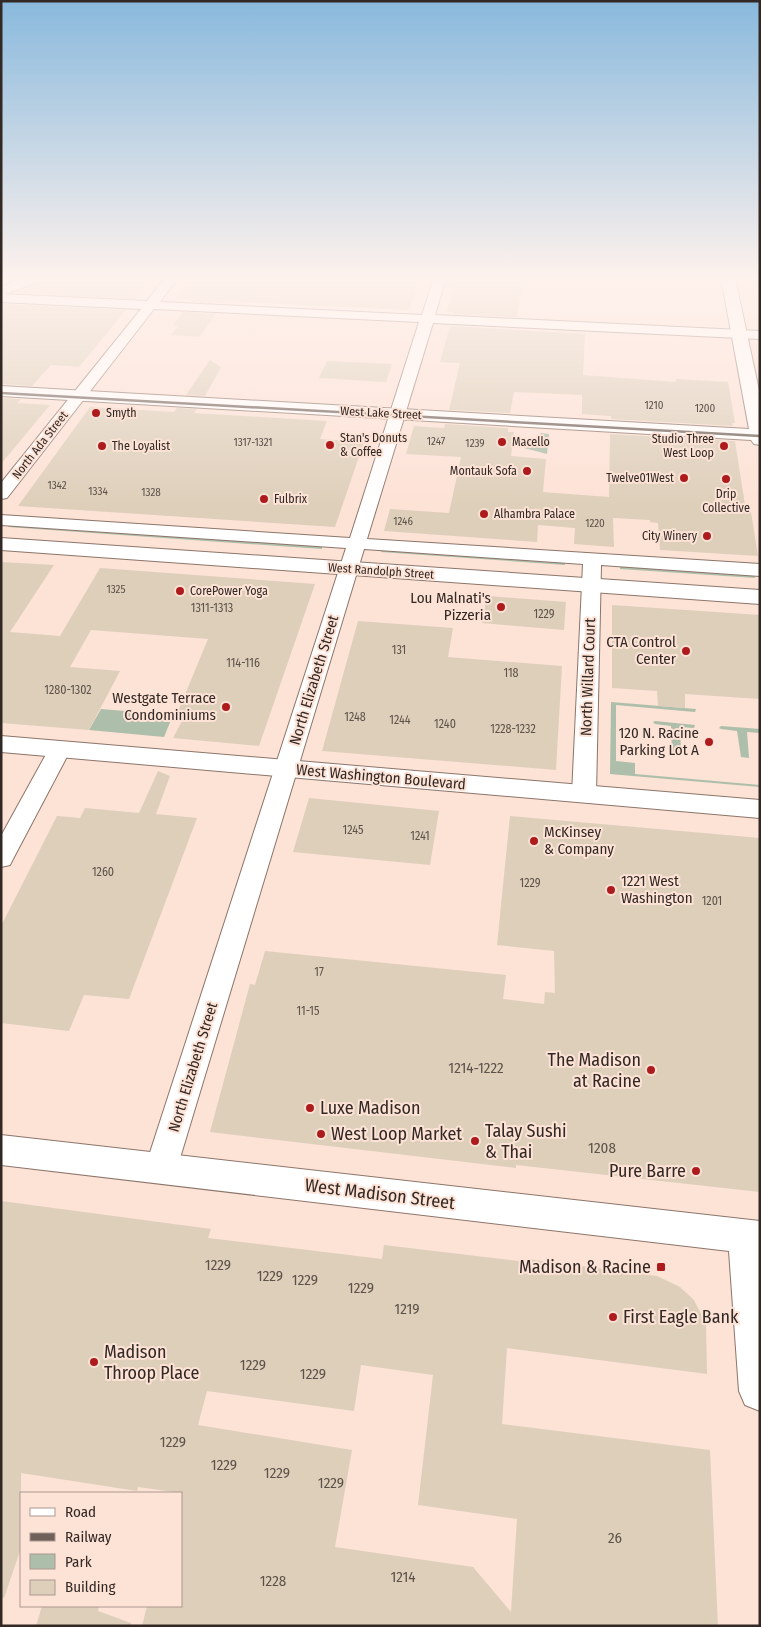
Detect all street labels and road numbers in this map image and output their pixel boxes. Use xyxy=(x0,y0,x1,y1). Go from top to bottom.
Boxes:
street label: West Lake Street xyxy=(340,404,422,422)
street label: North Ada Street xyxy=(9,408,71,482)
street label: West Randolph Street xyxy=(328,560,435,582)
street label: North Elizabeth Street xyxy=(286,613,342,747)
street label: North Willard Court xyxy=(577,617,599,736)
street label: West Washington Boulevard xyxy=(295,761,467,793)
street label: North Elizabeth Street xyxy=(165,1000,221,1134)
street label: West Madison Street xyxy=(304,1174,456,1214)

